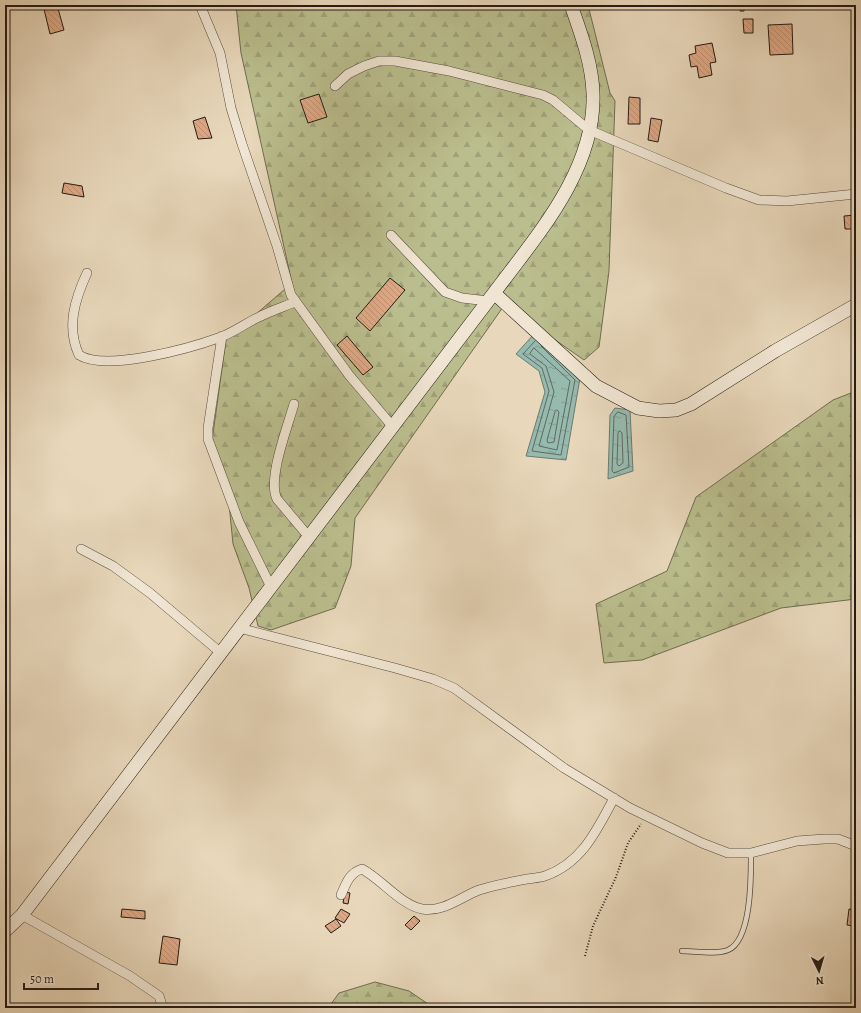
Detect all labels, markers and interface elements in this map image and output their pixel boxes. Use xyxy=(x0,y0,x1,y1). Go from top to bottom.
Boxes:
north arrow xyxy=(799,951,839,991)
scale bar xyxy=(24,965,98,991)
text: 50 m xyxy=(30,971,54,987)
text: N xyxy=(815,973,824,988)

